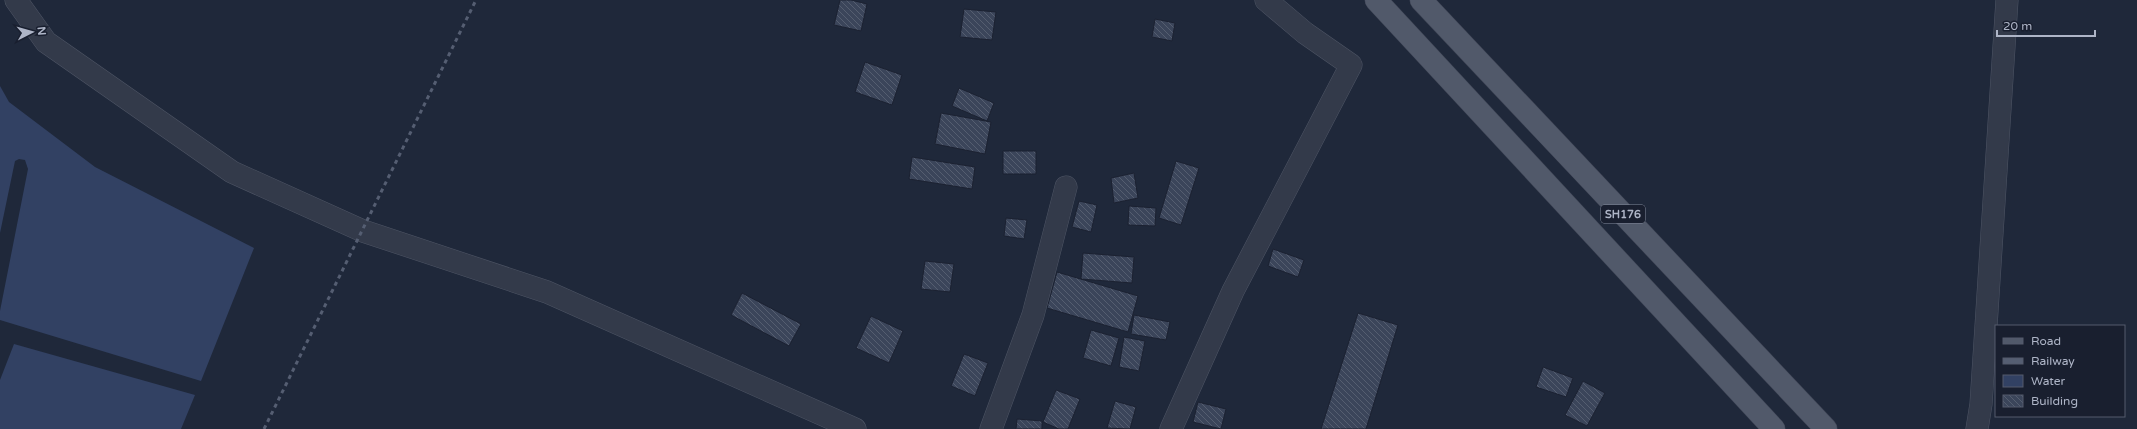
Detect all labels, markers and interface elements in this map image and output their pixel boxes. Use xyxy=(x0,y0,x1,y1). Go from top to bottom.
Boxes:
north arrow xyxy=(12,12,52,52)
scale bar xyxy=(1997,12,2095,38)
text: 20 m xyxy=(2003,19,2032,33)
text: N xyxy=(35,26,48,36)
road number: SH176 xyxy=(1601,205,1645,223)
legend xyxy=(1995,325,2125,417)
text: Road xyxy=(2031,334,2061,348)
text: Railway xyxy=(2031,354,2075,368)
text: Water xyxy=(2031,374,2066,388)
text: Building xyxy=(2031,394,2078,408)

